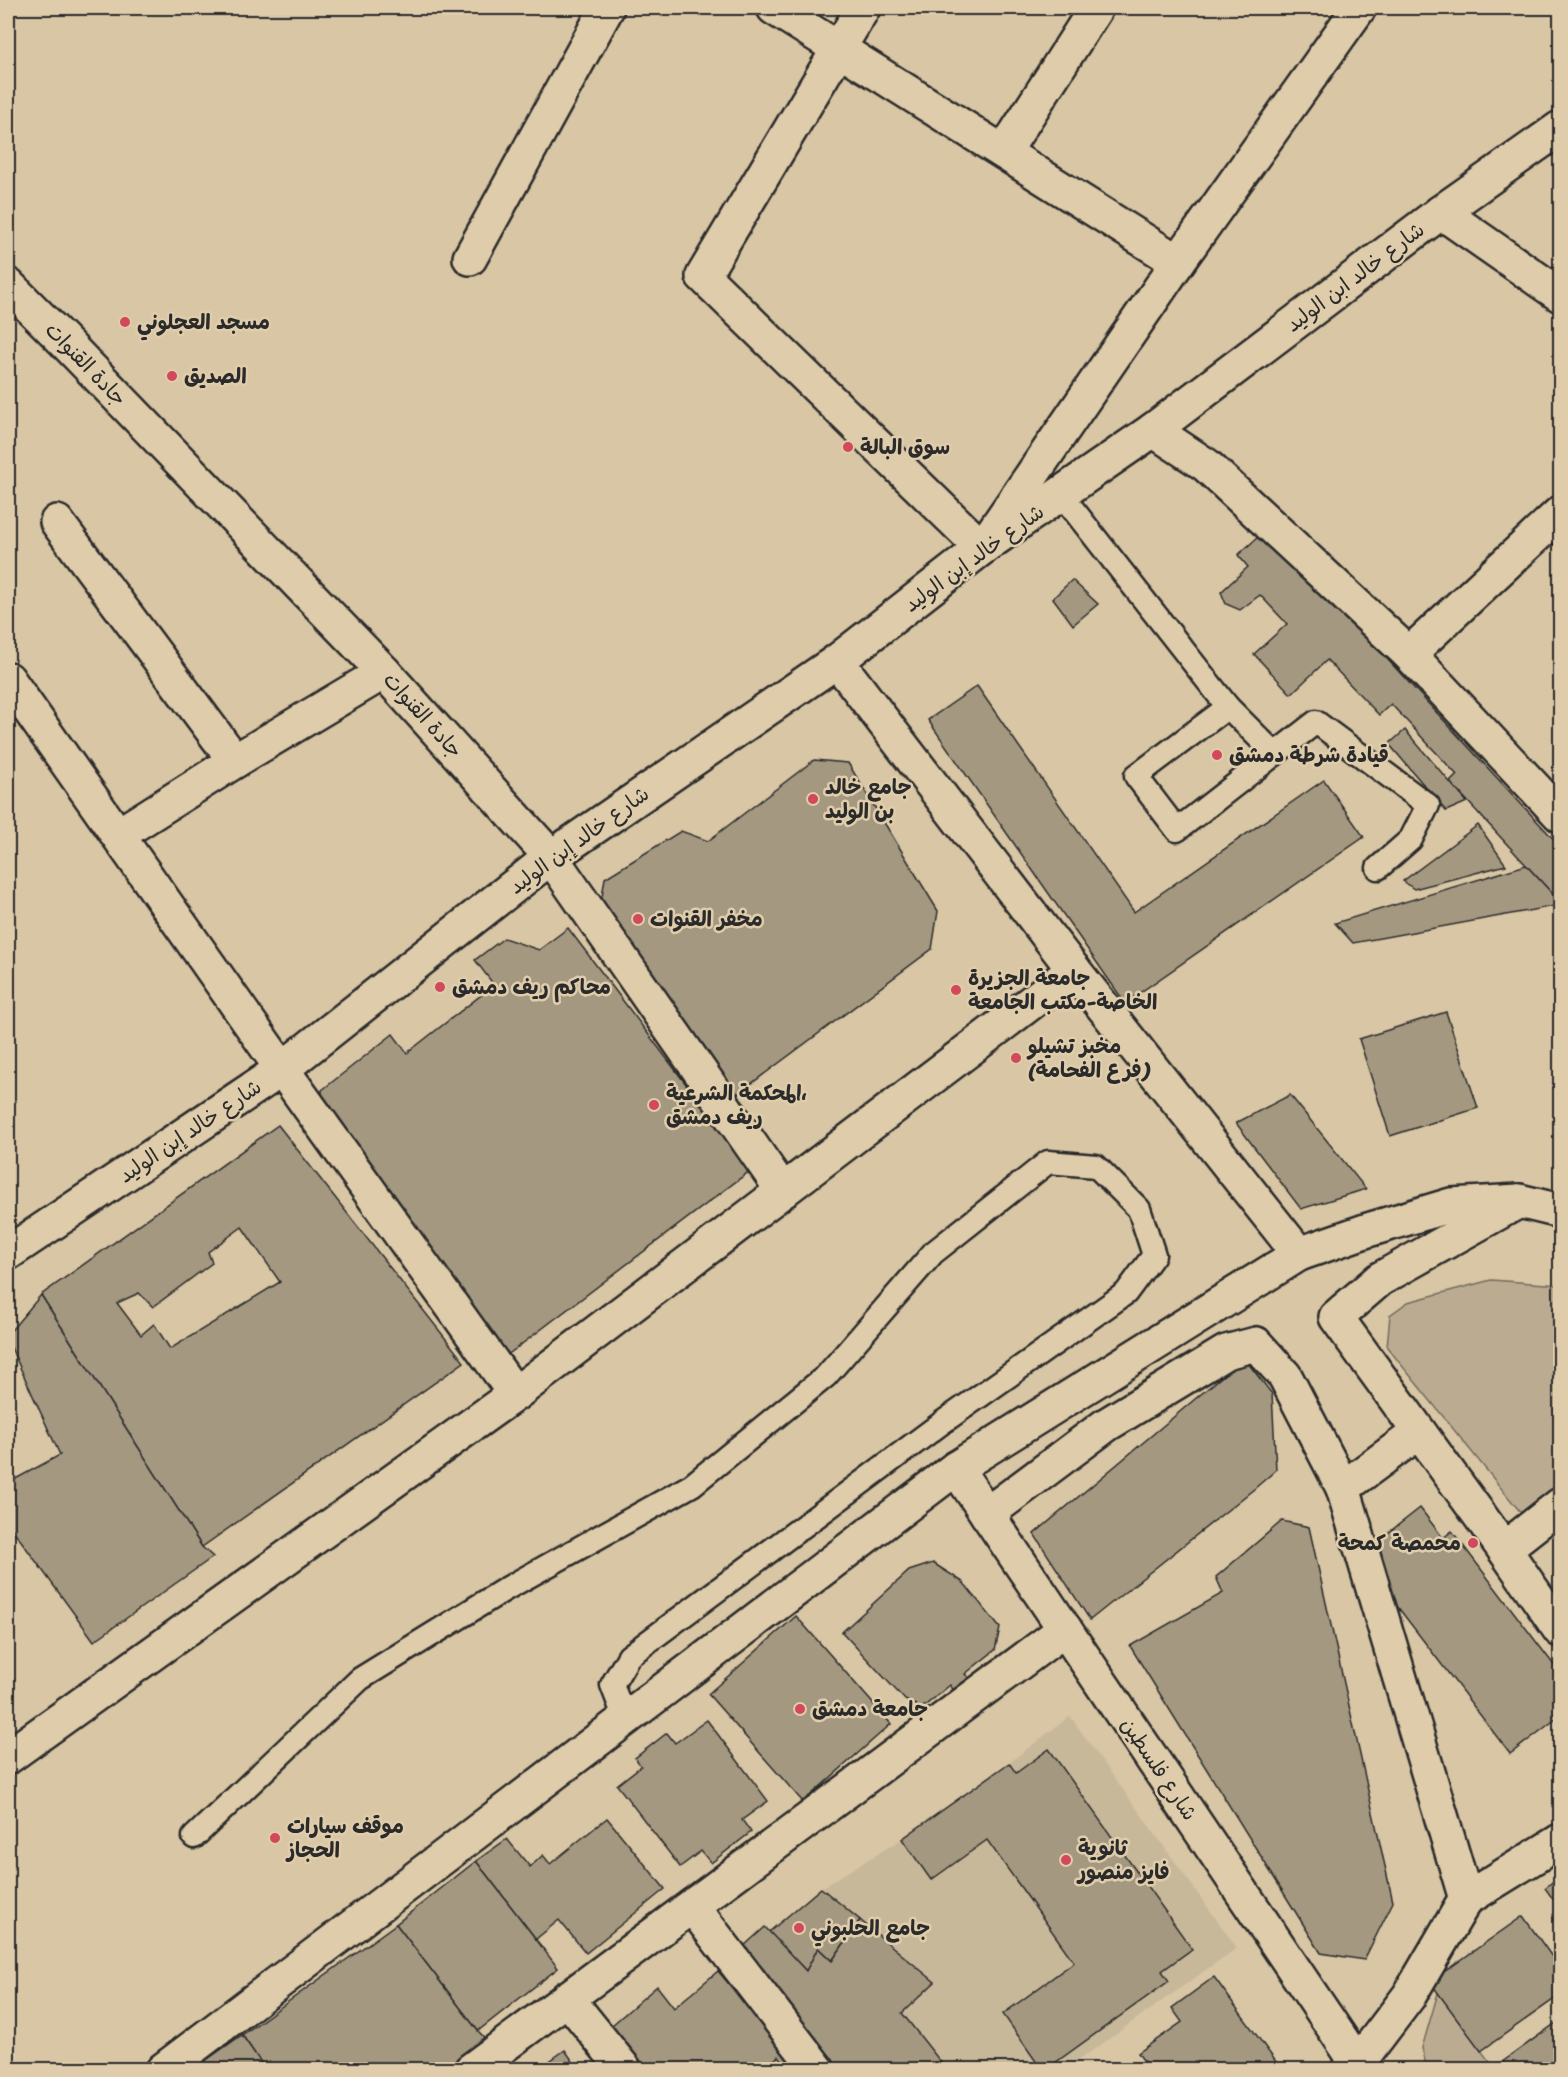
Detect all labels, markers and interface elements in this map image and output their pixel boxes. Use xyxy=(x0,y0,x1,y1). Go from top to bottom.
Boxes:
street label: شارع خالد ابن الوليد xyxy=(1277,212,1433,342)
place label: مسجد العجلوني xyxy=(137,303,270,341)
street label: جادة القنوات xyxy=(35,313,137,415)
marker: مسجد العجلوني xyxy=(118,315,132,329)
place label: الصديق xyxy=(184,357,247,395)
marker: الصديق xyxy=(165,369,179,383)
place label: سوق البالة xyxy=(860,428,950,466)
marker: سوق البالة xyxy=(841,440,855,454)
street label: شارع خالد إبن الوليد xyxy=(895,494,1053,622)
street label: جادة القنوات xyxy=(373,663,473,767)
place label: قيادة شرطة دمشق xyxy=(1229,736,1389,774)
marker: قيادة شرطة دمشق xyxy=(1210,748,1224,762)
place label: جامع خالد بن الوليد xyxy=(825,768,911,830)
street label: شارع خالد إبن الوليد xyxy=(500,776,658,904)
marker: جامع خالد بن الوليد xyxy=(806,792,820,806)
place label: مخفر القنوات xyxy=(650,900,763,938)
marker: مخفر القنوات xyxy=(631,912,645,926)
place label: جامعة الجزيرة الخاصة-مكتب الجامعة xyxy=(968,959,1157,1021)
place label: محاكم ريف دمشق xyxy=(452,968,611,1006)
marker: محاكم ريف دمشق xyxy=(433,980,447,994)
marker: جامعة الجزيرة الخاصة-مكتب الجامعة xyxy=(949,983,963,997)
place label: مخبز تشيلو (فرع الفحامة) xyxy=(1026,1027,1151,1089)
marker: مخبز تشيلو (فرع الفحامة) xyxy=(1009,1051,1023,1065)
street label: شارع خالد إبن الوليد xyxy=(110,1069,270,1193)
place label: المحكمة الشرعية، ريف دمشق xyxy=(666,1074,807,1136)
marker: المحكمة الشرعية، ريف دمشق xyxy=(647,1098,661,1112)
place label: محمصة كمحة xyxy=(1338,1524,1461,1562)
marker: محمصة كمحة xyxy=(1466,1536,1480,1550)
place label: جامعة دمشق xyxy=(812,1690,928,1728)
marker: جامعة دمشق xyxy=(793,1702,807,1716)
street label: شارع فلسطين xyxy=(1110,1709,1208,1829)
place label: موقف سيارات الحجاز xyxy=(285,1807,404,1869)
place label: ثانوية فايز منصور xyxy=(1076,1829,1170,1891)
marker: موقف سيارات الحجاز xyxy=(268,1831,282,1845)
marker: ثانوية فايز منصور xyxy=(1059,1853,1073,1867)
place label: جامع الحلبوني xyxy=(811,1909,930,1947)
marker: جامع الحلبوني xyxy=(792,1921,806,1935)

